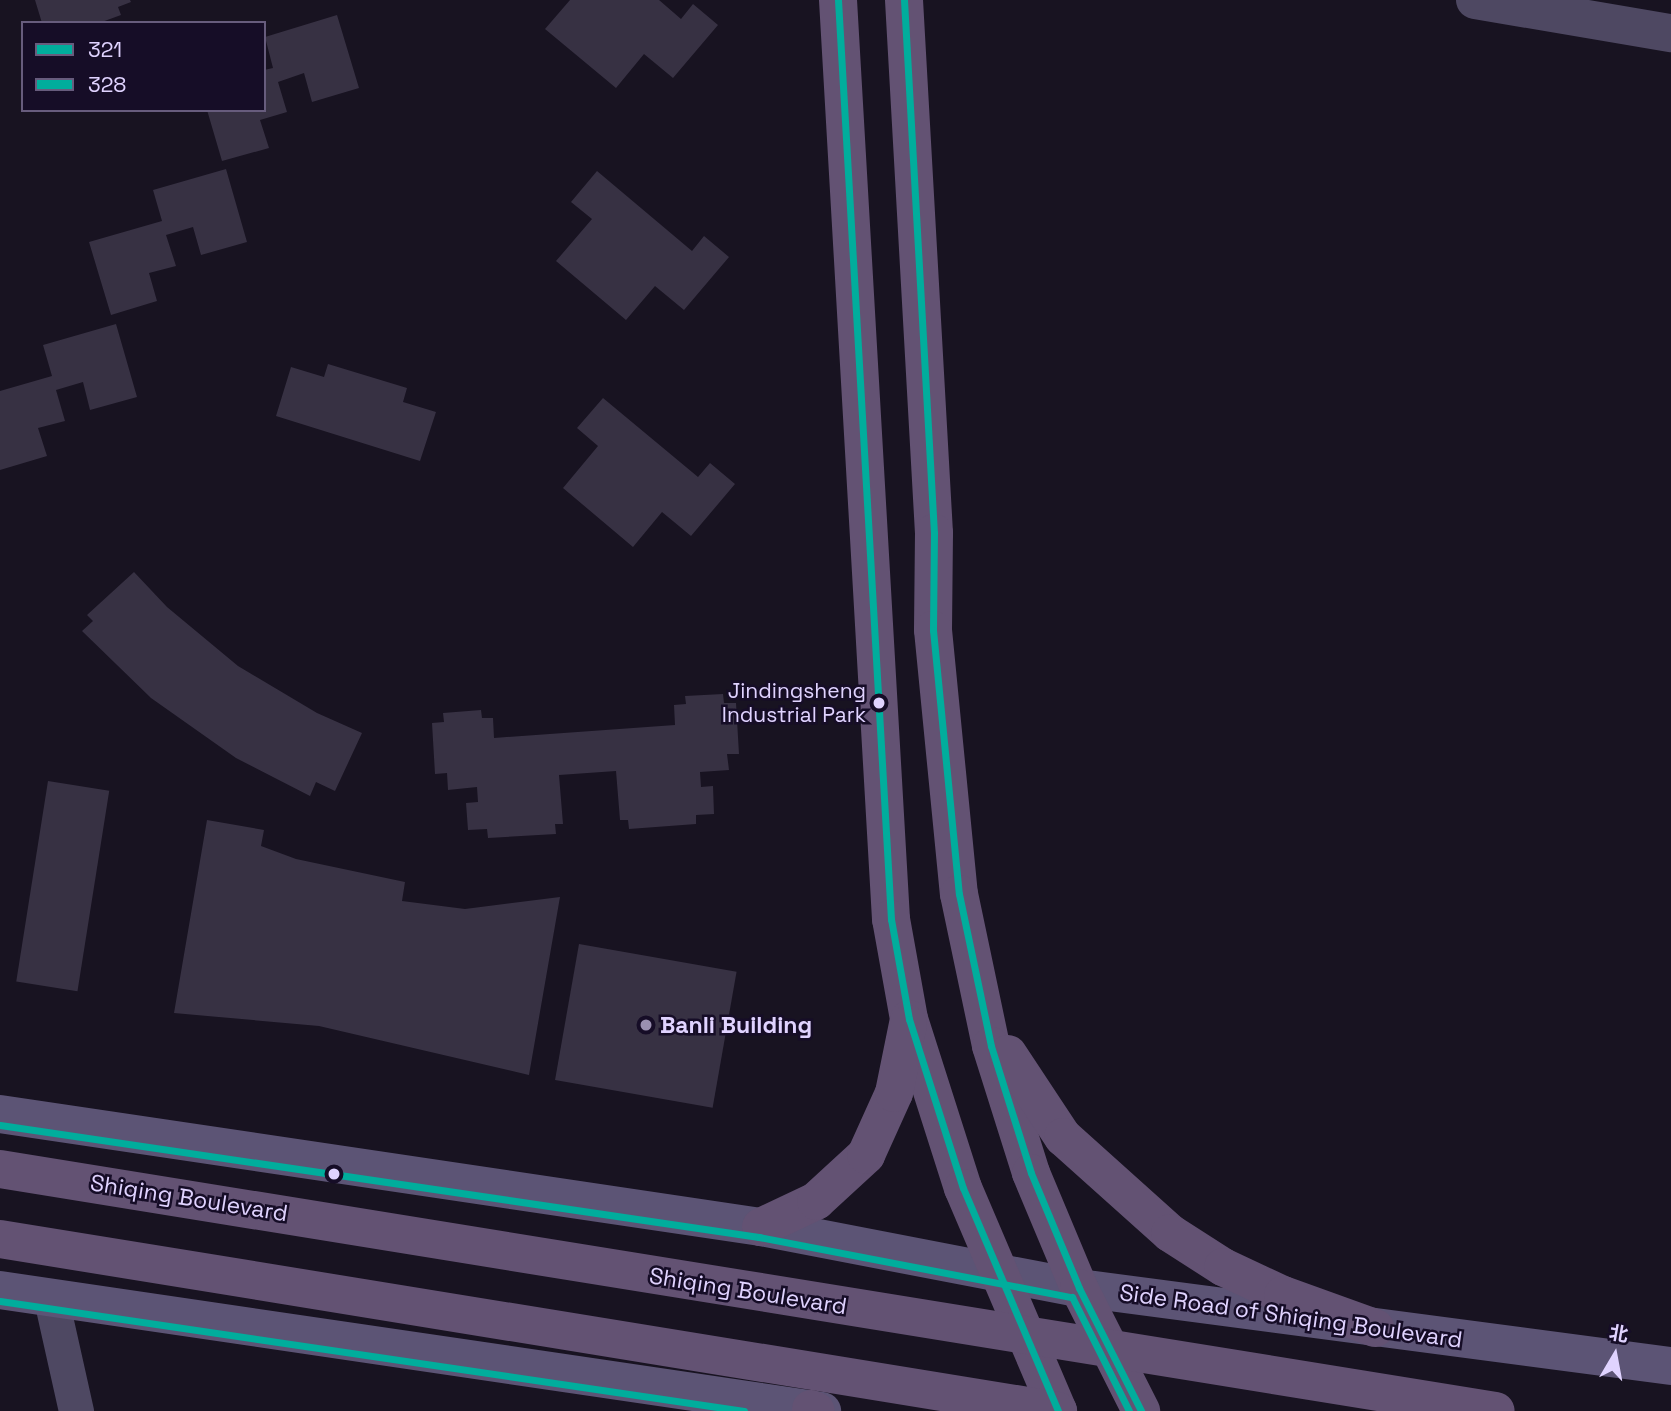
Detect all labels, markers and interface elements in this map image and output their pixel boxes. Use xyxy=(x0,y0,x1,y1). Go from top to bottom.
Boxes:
legend xyxy=(21,21,266,112)
text: 321 xyxy=(88,36,122,63)
text: 328 xyxy=(88,71,126,98)
place label: Jindingsheng Industrial Park xyxy=(722,678,866,728)
marker: Jindingsheng Industrial Park xyxy=(872,696,886,710)
place label: Banli Building xyxy=(660,1011,812,1039)
marker: Banli Building xyxy=(638,1017,654,1033)
unlabelled marker xyxy=(327,1167,341,1181)
street label: Shiqing Boulevard xyxy=(88,1169,290,1227)
street label: Shiqing Boulevard xyxy=(647,1262,849,1320)
street label: Side Road of Shiqing Boulevard xyxy=(1118,1278,1464,1354)
north arrow xyxy=(1580,1320,1650,1390)
text: 北 xyxy=(1607,1320,1630,1348)

